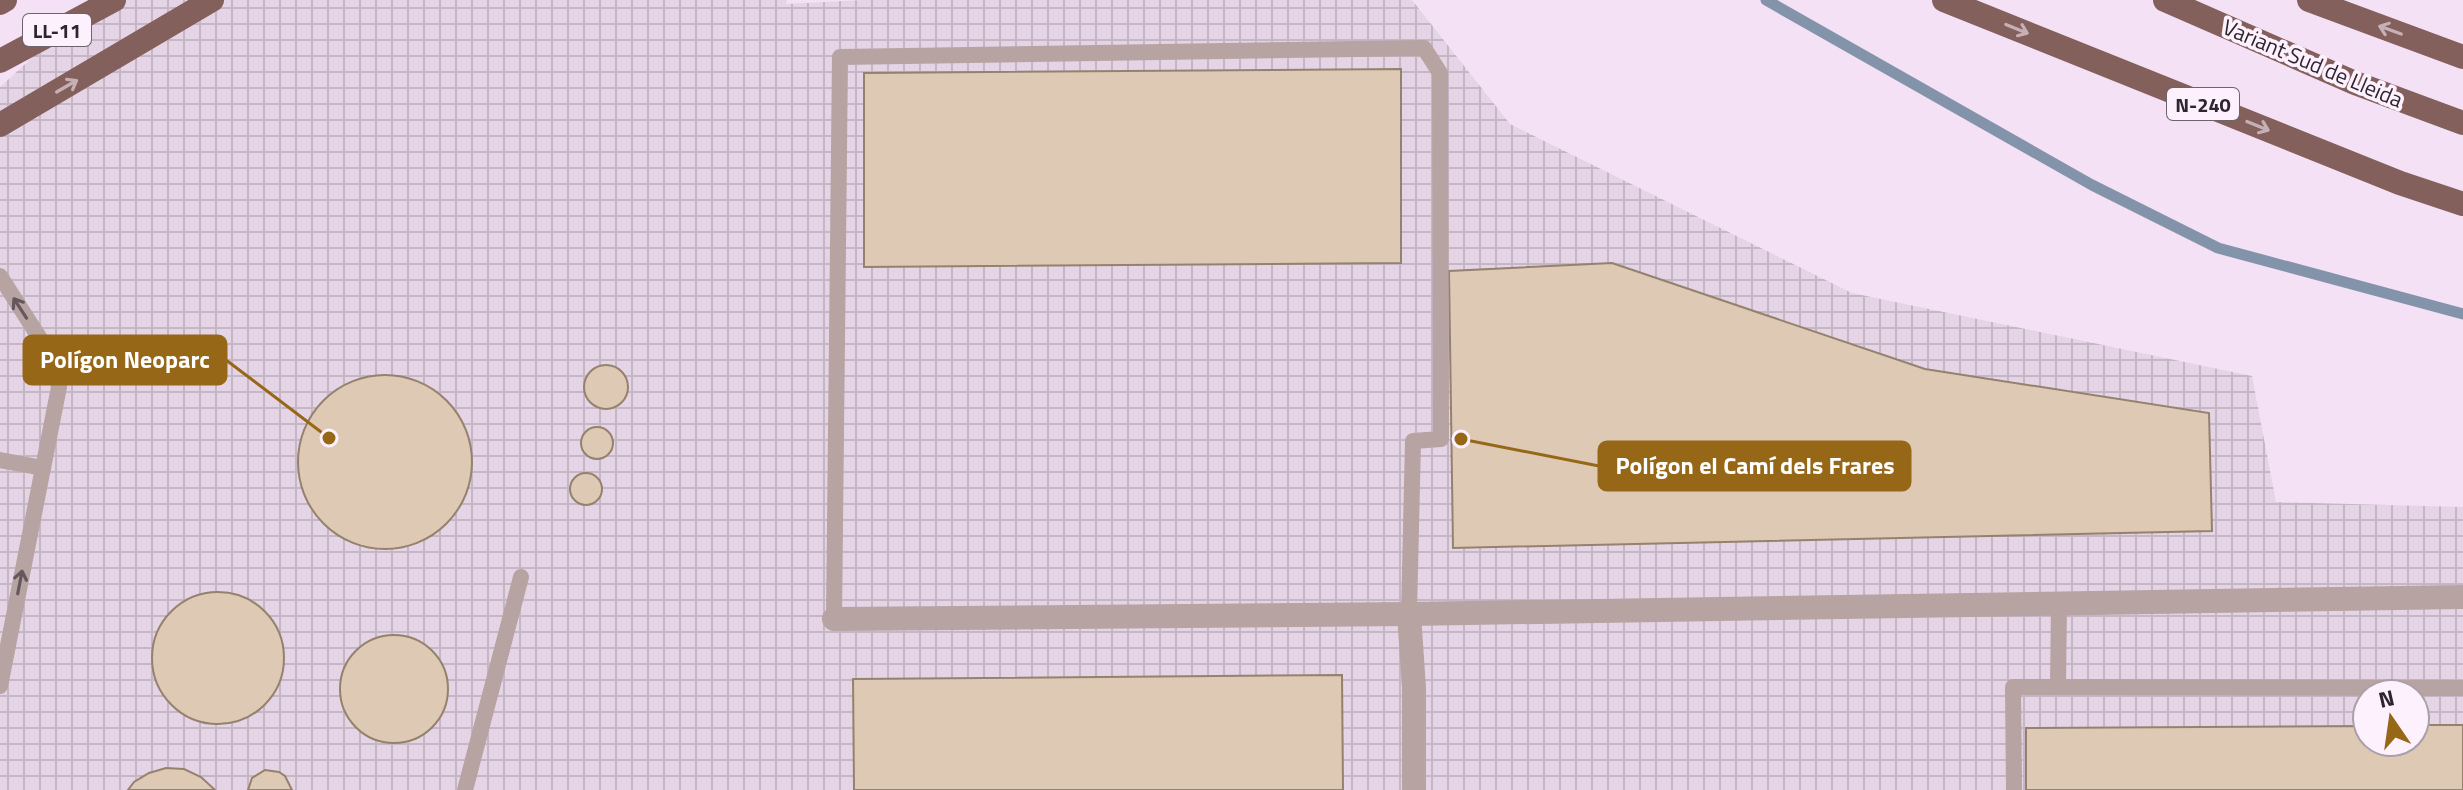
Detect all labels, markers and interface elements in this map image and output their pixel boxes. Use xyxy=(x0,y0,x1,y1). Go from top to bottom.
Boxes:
street label: Variant Sud de Lleida xyxy=(2218,10,2408,116)
road number: LL-11 xyxy=(23,14,91,46)
one-way arrow xyxy=(2378,22,2403,36)
one-way arrow xyxy=(2004,23,2029,37)
one-way arrow xyxy=(55,78,78,94)
road number: N-240 xyxy=(2167,88,2239,120)
one-way arrow xyxy=(2245,120,2270,134)
one-way arrow xyxy=(12,297,28,320)
callout: Polígon Neoparc xyxy=(24,336,226,384)
text: Polígon Neoparc xyxy=(40,341,210,377)
callout: Polígon el Camí dels Frares xyxy=(1599,442,1910,490)
text: Polígon el Camí dels Frares xyxy=(1615,447,1895,483)
one-way arrow xyxy=(14,570,29,595)
north arrow xyxy=(2351,678,2431,758)
text: N xyxy=(2375,680,2398,717)

